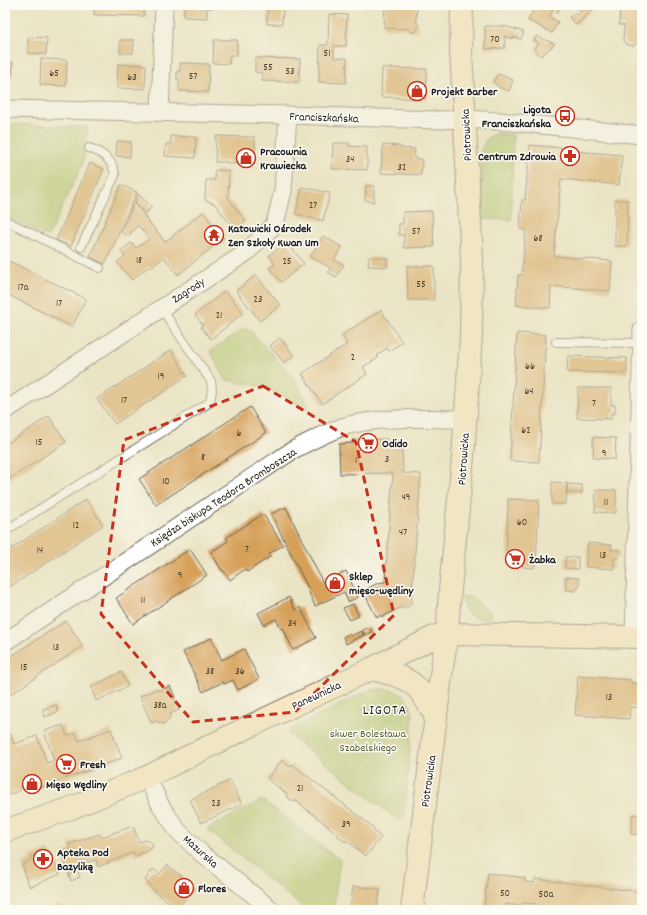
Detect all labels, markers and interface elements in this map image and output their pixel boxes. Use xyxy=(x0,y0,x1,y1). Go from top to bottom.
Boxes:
house number: 70 xyxy=(490,33,500,47)
house number: 51 xyxy=(324,47,330,61)
house number: 55 xyxy=(263,61,273,75)
house number: 53 xyxy=(285,65,295,79)
house number: 65 xyxy=(49,67,59,81)
house number: 57 xyxy=(189,70,197,84)
house number: 63 xyxy=(127,71,137,85)
shop icon: Projekt Barber xyxy=(406,80,428,102)
place label: Projekt Barber xyxy=(431,84,498,101)
place label: Ligota Franciszkańska xyxy=(482,102,552,133)
bus stop icon: Ligota Franciszkańska xyxy=(554,105,576,127)
street label: Piotrowicka xyxy=(458,108,477,162)
street label: Franciszkańska xyxy=(289,109,359,128)
place label: Pracownia Krawiecka xyxy=(260,144,308,175)
pharmacy icon: Centrum Zdrowia xyxy=(559,145,581,167)
shop icon: Pracownia Krawiecka xyxy=(235,147,257,169)
place label: Centrum Zdrowia xyxy=(478,149,557,166)
house number: 34 xyxy=(346,153,354,167)
house number: 32 xyxy=(398,161,406,175)
house number: 27 xyxy=(309,199,317,213)
place label: Katowicki Ośrodek Zen Szkoły Kwan Um xyxy=(228,221,319,252)
temple icon: Katowicki Ośrodek Zen Szkoły Kwan Um xyxy=(203,224,225,246)
house number: 57 xyxy=(412,225,420,239)
house number: 68 xyxy=(534,232,542,246)
house number: 18 xyxy=(136,254,142,268)
house number: 25 xyxy=(283,255,292,269)
street label: Zagrody xyxy=(169,274,210,308)
house number: 55 xyxy=(416,278,426,292)
house number: 17a xyxy=(18,281,29,295)
house number: 23 xyxy=(254,293,262,307)
house number: 17 xyxy=(56,297,62,311)
house number: 21 xyxy=(216,309,222,323)
house number: 2 xyxy=(351,351,355,365)
house number: 66 xyxy=(525,360,535,374)
house number: 19 xyxy=(158,370,164,384)
house number: 64 xyxy=(524,385,534,399)
house number: 17 xyxy=(121,394,127,408)
house number: 7 xyxy=(592,397,596,411)
house number: 62 xyxy=(521,424,531,438)
house number: 6 xyxy=(237,427,242,441)
supermarket icon: Odido xyxy=(357,432,379,454)
street label: Piotrowicka xyxy=(454,432,475,486)
house number: 15 xyxy=(36,436,43,450)
place label: Odido xyxy=(382,436,408,453)
street label: Księdza biskupa Teodora Bromboszcza xyxy=(147,444,301,552)
house number: 9 xyxy=(602,447,606,461)
house number: 8 xyxy=(201,451,205,465)
house number: 3 xyxy=(385,453,389,467)
house number: 1 xyxy=(355,454,357,468)
house number: 10 xyxy=(162,475,170,489)
house number: 49 xyxy=(402,491,410,505)
house number: 11 xyxy=(604,496,608,510)
house number: 60 xyxy=(517,516,527,530)
house number: 12 xyxy=(73,519,79,533)
house number: 47 xyxy=(399,526,407,540)
house number: 7 xyxy=(245,543,249,557)
house number: 14 xyxy=(37,544,43,558)
supermarket icon: Żabka xyxy=(504,548,526,570)
house number: 13 xyxy=(600,549,606,563)
place label: Żabka xyxy=(529,552,557,569)
house number: 9 xyxy=(178,569,182,583)
place label: Sklep mięso-wędliny xyxy=(349,569,414,600)
shop icon: Sklep mięso-wędliny xyxy=(324,572,346,594)
house number: 11 xyxy=(141,594,145,608)
house number: 34 xyxy=(288,617,296,631)
house number: 13 xyxy=(53,641,59,655)
house number: 15 xyxy=(21,661,28,675)
house number: 38 xyxy=(206,665,214,679)
house number: 36 xyxy=(235,665,245,679)
street label: Panewnicka xyxy=(289,677,344,715)
house number: 13 xyxy=(606,691,612,705)
house number: 38a xyxy=(153,699,167,713)
district label: LIGOTA xyxy=(363,701,407,721)
park label: skwer Bolesława Szabelskiego xyxy=(330,726,407,757)
supermarket icon: Fresh xyxy=(55,753,77,775)
street label: Piotrowicka xyxy=(417,754,442,808)
place label: Fresh xyxy=(80,757,106,774)
shop icon: Mięso Wędliny xyxy=(21,773,43,795)
place label: Mięso Wędliny xyxy=(46,777,108,794)
house number: 21 xyxy=(297,782,303,796)
house number: 23 xyxy=(212,797,220,811)
house number: 39 xyxy=(341,818,351,832)
street label: Mazurska xyxy=(179,832,222,873)
place label: Apteka Pod Bazyliką xyxy=(57,845,109,876)
pharmacy icon: Apteka Pod Bazyliką xyxy=(32,848,54,870)
shop icon: Flores xyxy=(173,877,195,899)
place label: Flores xyxy=(198,881,226,898)
house number: 50 xyxy=(500,887,510,901)
house number: 50a xyxy=(539,888,554,902)

